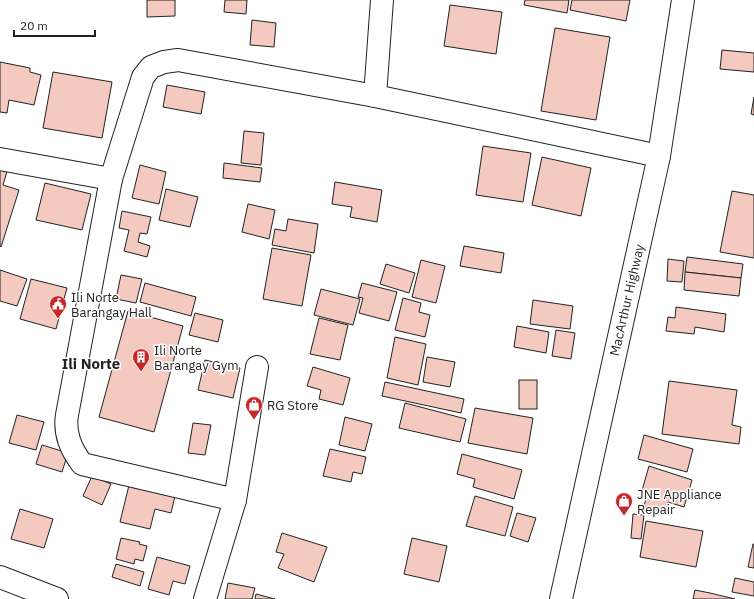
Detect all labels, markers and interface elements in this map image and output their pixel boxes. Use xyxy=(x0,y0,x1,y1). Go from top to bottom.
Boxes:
scale bar xyxy=(14,12,95,38)
text: 20 m xyxy=(20,18,48,33)
street label: MacArthur Highway xyxy=(606,242,648,358)
place label: Ili Norte Barangay Hall xyxy=(71,289,152,321)
public building icon: Ili Norte Barangay Hall xyxy=(48,294,68,319)
place label: Ili Norte Barangay Gym xyxy=(154,342,239,374)
building icon: Ili Norte Barangay Gym xyxy=(131,347,151,372)
district label: Ili Norte xyxy=(62,354,120,373)
shop icon: RG Store xyxy=(244,395,264,420)
place label: RG Store xyxy=(267,397,318,414)
place label: JNE Appliance Repair xyxy=(637,486,722,518)
shop icon: JNE Appliance Repair xyxy=(614,491,634,516)

